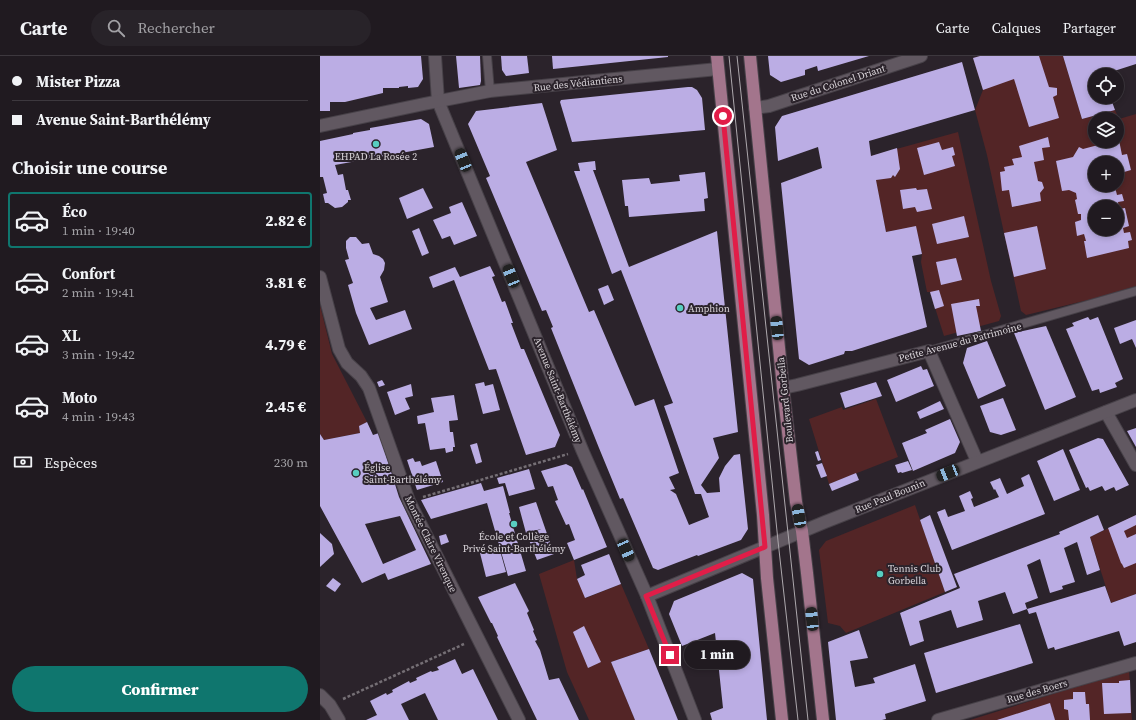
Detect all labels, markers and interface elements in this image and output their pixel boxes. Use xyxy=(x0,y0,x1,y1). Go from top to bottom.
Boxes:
search box xyxy=(91,10,371,46)
text: Carte xyxy=(20,15,67,41)
icon: search xyxy=(105,17,127,39)
text: Rechercher xyxy=(137,17,215,38)
text: Carte xyxy=(936,18,970,38)
text: Calques xyxy=(992,18,1041,38)
text: Partager xyxy=(1063,18,1116,38)
street label: Rue du Colonel Driant xyxy=(789,61,888,104)
map controls xyxy=(1088,68,1124,236)
button: locate xyxy=(1088,68,1124,104)
text: Mister Pizza xyxy=(36,71,120,92)
street label: Rue des Védiantiens xyxy=(533,72,623,94)
route start xyxy=(714,107,732,125)
text: Avenue Saint-Barthélémy xyxy=(36,109,211,130)
button: layers xyxy=(1088,112,1124,148)
marker: EHPAD La Rosée 2 xyxy=(371,139,381,149)
car xyxy=(453,147,473,173)
place label: EHPAD La Rosée 2 xyxy=(335,150,417,163)
text: Choisir une course xyxy=(12,155,167,180)
button: + xyxy=(1088,156,1124,192)
button: − xyxy=(1088,200,1124,236)
text: Éco xyxy=(62,201,87,222)
icon: car xyxy=(14,202,50,238)
text: 2.82 € xyxy=(265,210,306,231)
text: 1 min · 19:40 xyxy=(62,222,135,239)
text: Confort xyxy=(62,263,115,284)
car xyxy=(501,263,521,289)
icon: car xyxy=(14,264,50,300)
text: 3.81 € xyxy=(265,272,306,293)
text: 2 min · 19:41 xyxy=(62,284,135,301)
place label: Amphion xyxy=(688,302,730,315)
marker: Amphion xyxy=(675,303,685,313)
car xyxy=(770,315,784,341)
street label: Petite Avenue du Patrimoine xyxy=(897,319,1023,365)
text: XL xyxy=(62,325,81,346)
icon: car xyxy=(14,326,50,362)
text: 4.79 € xyxy=(265,334,306,355)
street label: Avenue Saint-Barthélémy xyxy=(531,335,585,445)
text: 3 min · 19:42 xyxy=(62,346,135,363)
street label: Boulevard Gorbella xyxy=(774,356,796,443)
text: Moto xyxy=(62,387,97,408)
icon: car xyxy=(14,388,50,424)
text: 2.45 € xyxy=(265,396,306,417)
text: 4 min · 19:43 xyxy=(62,408,135,425)
icon: cash xyxy=(12,451,34,473)
text: Espèces xyxy=(44,452,97,473)
text: 230 m xyxy=(274,454,308,471)
place label: Église Saint-Barthélémy xyxy=(364,461,442,486)
car xyxy=(935,463,961,483)
marker: Église Saint-Barthélémy xyxy=(351,468,361,478)
street label: Rue Paul Bounin xyxy=(853,476,927,516)
street label: Montée Claire Virenque xyxy=(402,494,460,594)
car xyxy=(791,503,807,529)
marker: École et Collège Privé Saint-Barthélémy xyxy=(509,519,519,529)
place label: École et Collège Privé Saint-Barthélémy xyxy=(463,530,566,555)
car xyxy=(616,537,636,563)
place label: Tennis Club Gorbella xyxy=(888,562,941,587)
marker: Tennis Club Gorbella xyxy=(875,569,885,579)
car xyxy=(805,606,819,632)
callout: 1 min xyxy=(684,641,750,669)
route end xyxy=(661,646,679,664)
text: 1 min xyxy=(700,646,734,663)
button: Confirmer xyxy=(12,666,308,712)
street label: Rue des Boers xyxy=(1005,676,1069,706)

